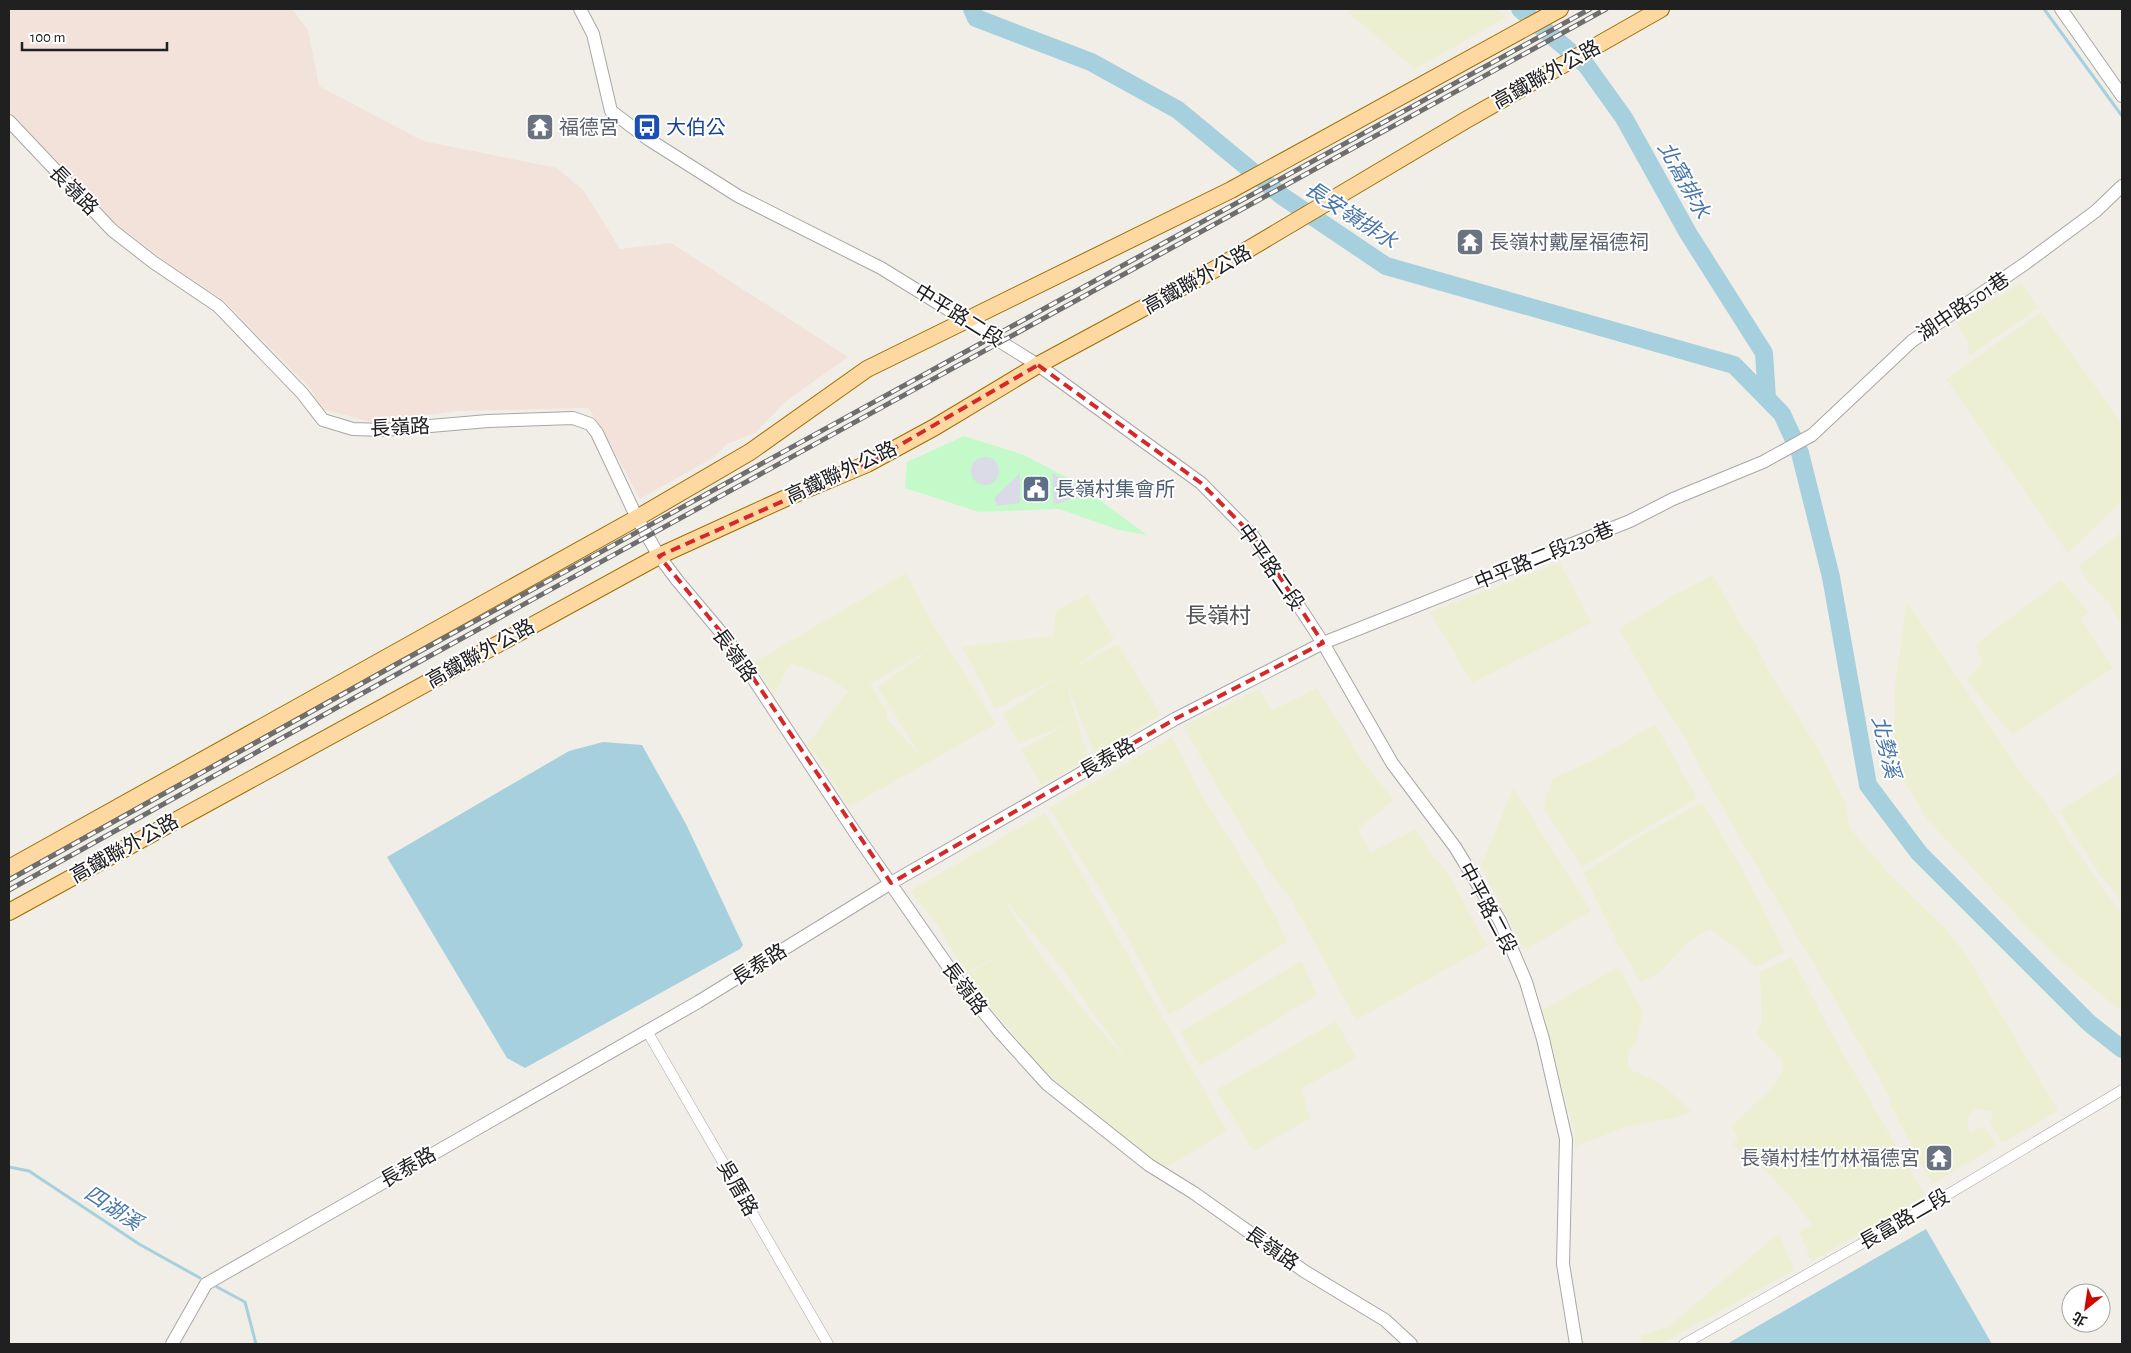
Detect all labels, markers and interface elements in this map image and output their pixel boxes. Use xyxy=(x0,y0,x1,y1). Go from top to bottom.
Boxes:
scale bar xyxy=(22,20,168,52)
text: 100 m xyxy=(30,30,65,45)
street label: 高鐵聯外公路 xyxy=(1488,35,1604,113)
temple icon: 福德宮 xyxy=(525,112,555,142)
bus stop icon: 大伯公 xyxy=(632,112,662,142)
place label: 福德宮 xyxy=(559,117,619,138)
place label: 大伯公 xyxy=(666,117,726,138)
water label: 北窩排水 xyxy=(1654,138,1714,223)
street label: 長嶺路 xyxy=(45,161,102,219)
water label: 長安嶺排水 xyxy=(1301,177,1402,253)
temple icon: 長嶺村戴屋福德祠 xyxy=(1455,227,1485,257)
place label: 長嶺村戴屋福德祠 xyxy=(1489,232,1649,253)
street label: 高鐵聯外公路 xyxy=(1139,240,1255,318)
street label: 湖中路501巷 xyxy=(1914,268,2013,345)
street label: 中平路二段 xyxy=(911,280,1007,351)
street label: 長嶺路 xyxy=(370,415,431,440)
street label: 高鐵聯外公路 xyxy=(782,437,900,507)
public building icon: 長嶺村集會所 xyxy=(1021,474,1051,504)
place label: 長嶺村集會所 xyxy=(1055,479,1175,500)
street label: 中平路二段230巷 xyxy=(1472,518,1617,593)
street label: 中平路二段 xyxy=(1233,520,1308,614)
district label: 長嶺村 xyxy=(1185,604,1251,627)
street label: 高鐵聯外公路 xyxy=(422,614,538,692)
street label: 長嶺路 xyxy=(708,625,761,686)
water label: 北勢溪 xyxy=(1868,714,1904,783)
street label: 長泰路 xyxy=(1076,734,1138,783)
street label: 高鐵聯外公路 xyxy=(66,809,182,887)
street label: 中平路二段 xyxy=(1455,859,1520,957)
street label: 長泰路 xyxy=(728,940,790,989)
street label: 長嶺路 xyxy=(938,958,991,1019)
street label: 長泰路 xyxy=(377,1143,439,1192)
temple icon: 長嶺村桂竹林福德宮 xyxy=(1924,1143,1954,1173)
place label: 長嶺村桂竹林福德宮 xyxy=(1740,1148,1920,1169)
street label: 吳厝路 xyxy=(713,1157,762,1219)
water label: 四湖溪 xyxy=(81,1182,148,1236)
street label: 長富路二段 xyxy=(1856,1185,1953,1254)
street label: 長嶺路 xyxy=(1241,1223,1302,1274)
north arrow xyxy=(2061,1283,2111,1333)
text: 北 xyxy=(2070,1309,2090,1329)

